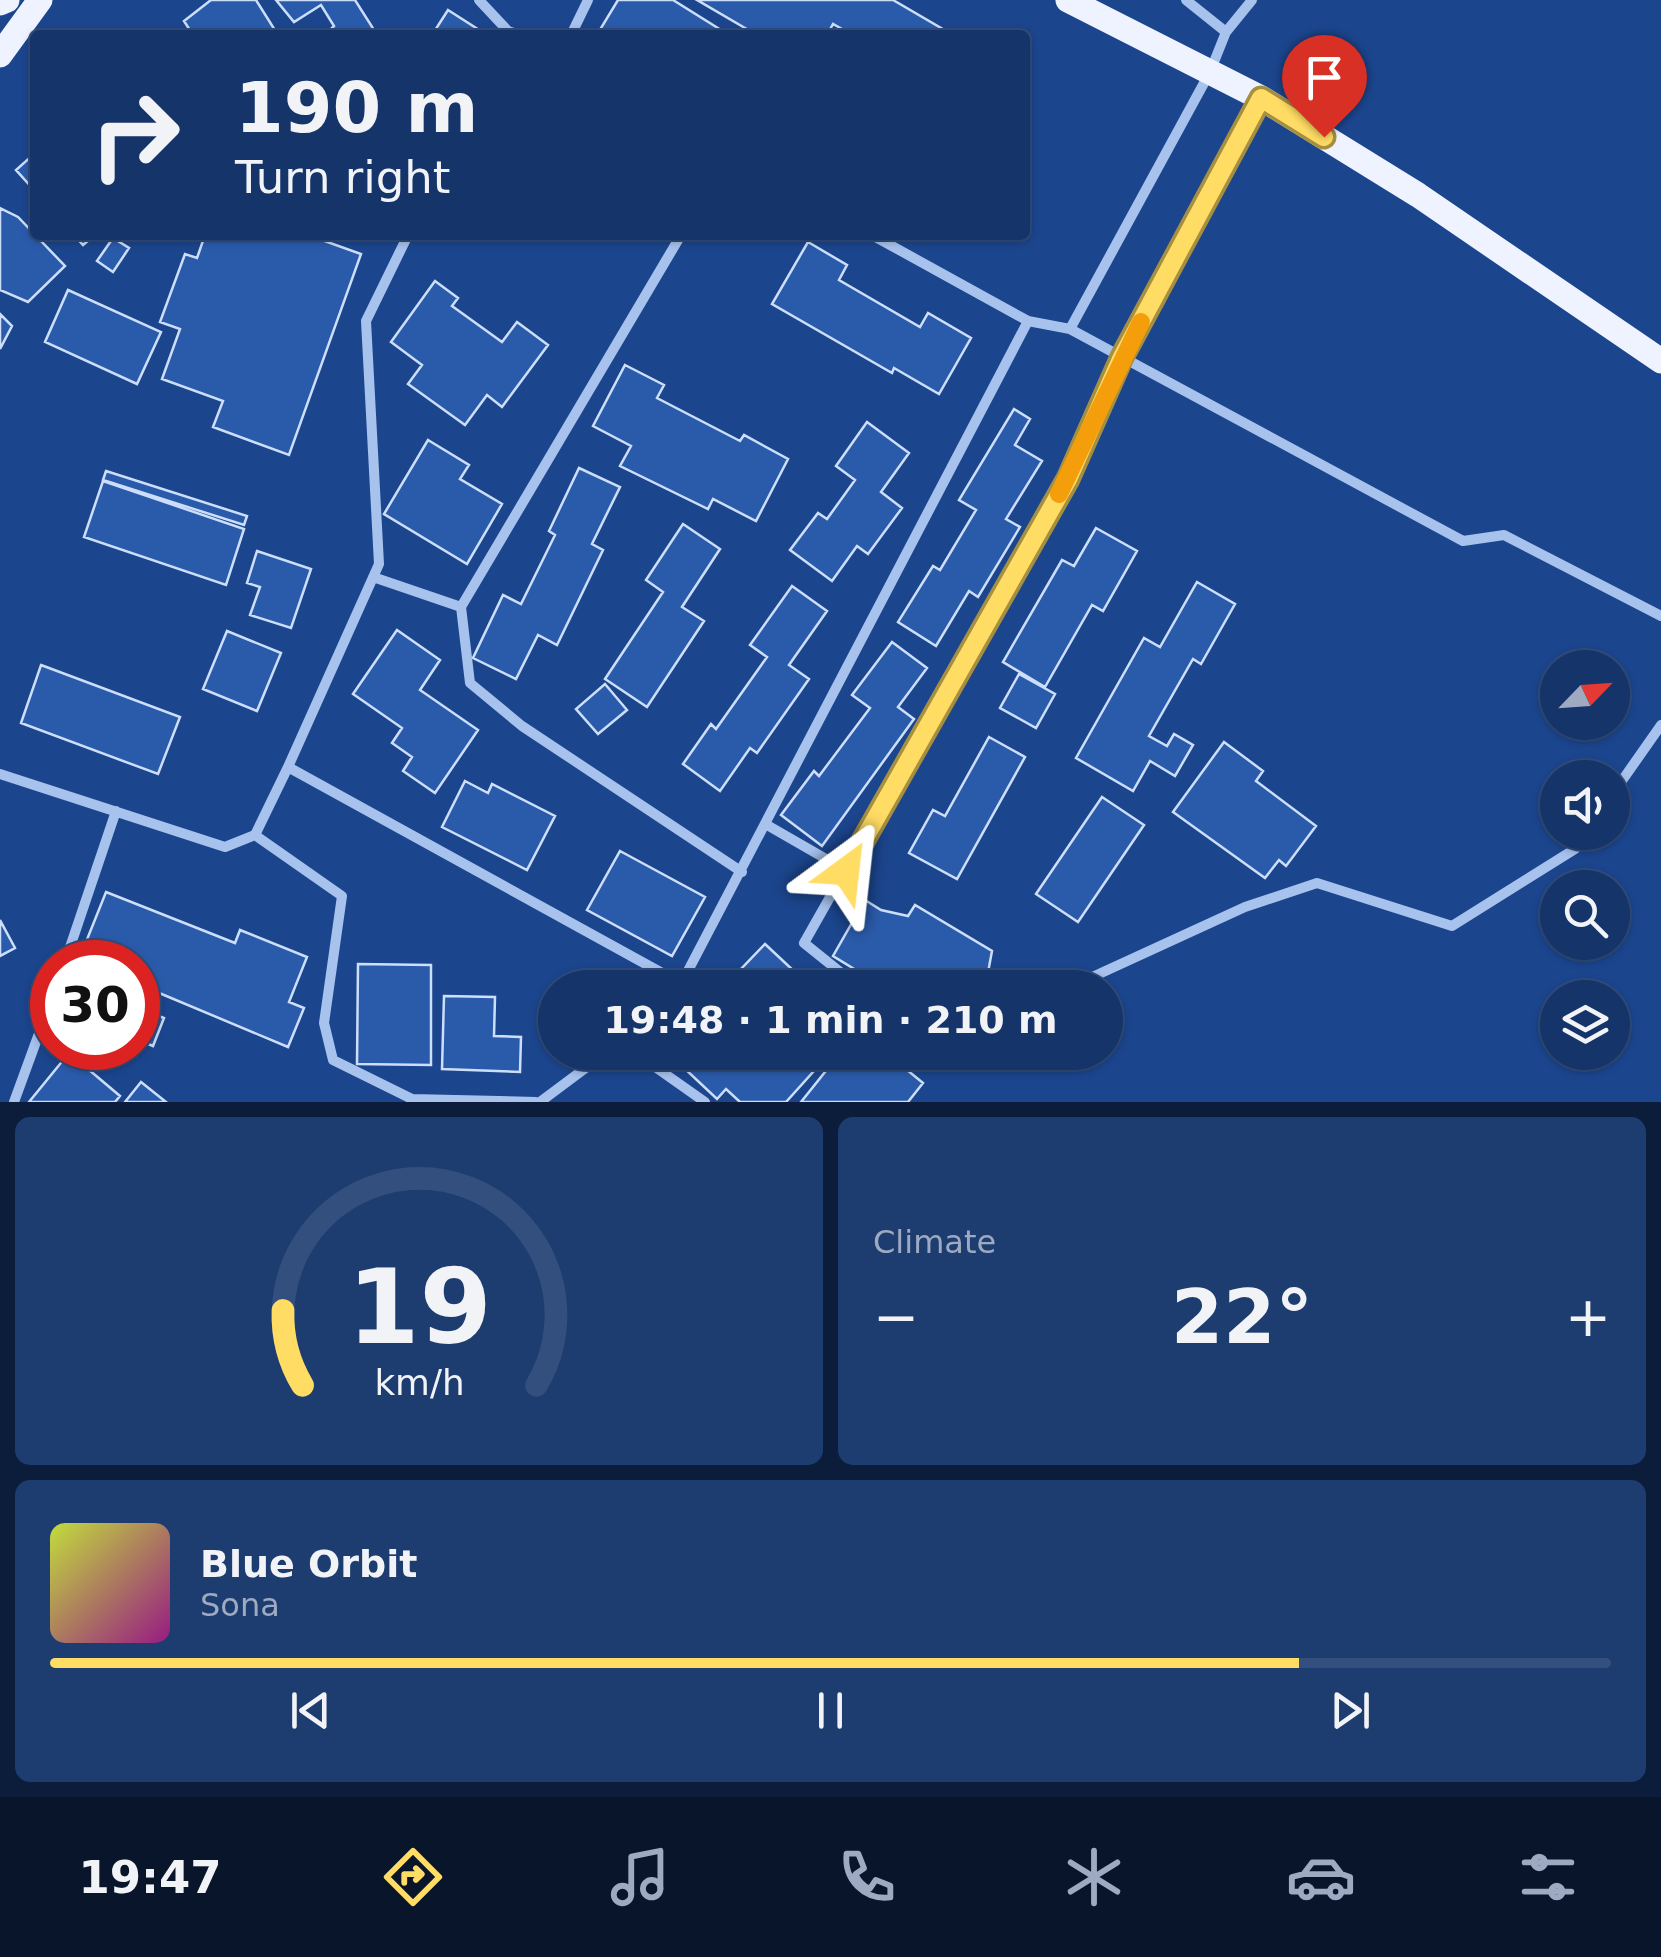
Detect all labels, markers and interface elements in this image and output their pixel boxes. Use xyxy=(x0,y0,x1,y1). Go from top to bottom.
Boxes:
pin xyxy=(1282,35,1367,138)
icon: arrive xyxy=(1297,50,1352,105)
text: 190 m xyxy=(235,67,478,149)
icon: right xyxy=(70,70,200,200)
text: Turn right xyxy=(235,151,450,204)
north arrow xyxy=(1540,650,1630,740)
map controls xyxy=(1540,650,1630,1070)
button: sound xyxy=(1540,760,1630,850)
position arrow xyxy=(794,819,898,923)
button: search xyxy=(1540,870,1630,960)
speed limit sign: 30 xyxy=(30,940,160,1070)
button: layers xyxy=(1540,980,1630,1070)
text: 19:48 · 1 min · 210 m xyxy=(603,998,1058,1042)
text: Climate xyxy=(873,1223,996,1261)
text: 19 xyxy=(347,1246,491,1368)
text: 22° xyxy=(1171,1273,1313,1361)
text: − xyxy=(873,1285,919,1349)
text: + xyxy=(1565,1285,1611,1349)
text: km/h xyxy=(374,1362,464,1403)
text: Blue Orbit xyxy=(200,1542,417,1586)
text: Sona xyxy=(200,1586,280,1624)
icon: previous xyxy=(283,1683,338,1738)
icon: pause xyxy=(803,1683,858,1738)
icon: next xyxy=(1323,1683,1378,1738)
icon: directions xyxy=(378,1842,448,1912)
icon: music xyxy=(605,1842,675,1912)
icon: phone xyxy=(832,1842,902,1912)
icon: climate xyxy=(1059,1842,1129,1912)
icon: car xyxy=(1286,1842,1356,1912)
icon: filters xyxy=(1513,1842,1583,1912)
text: 19:47 xyxy=(78,1851,222,1904)

